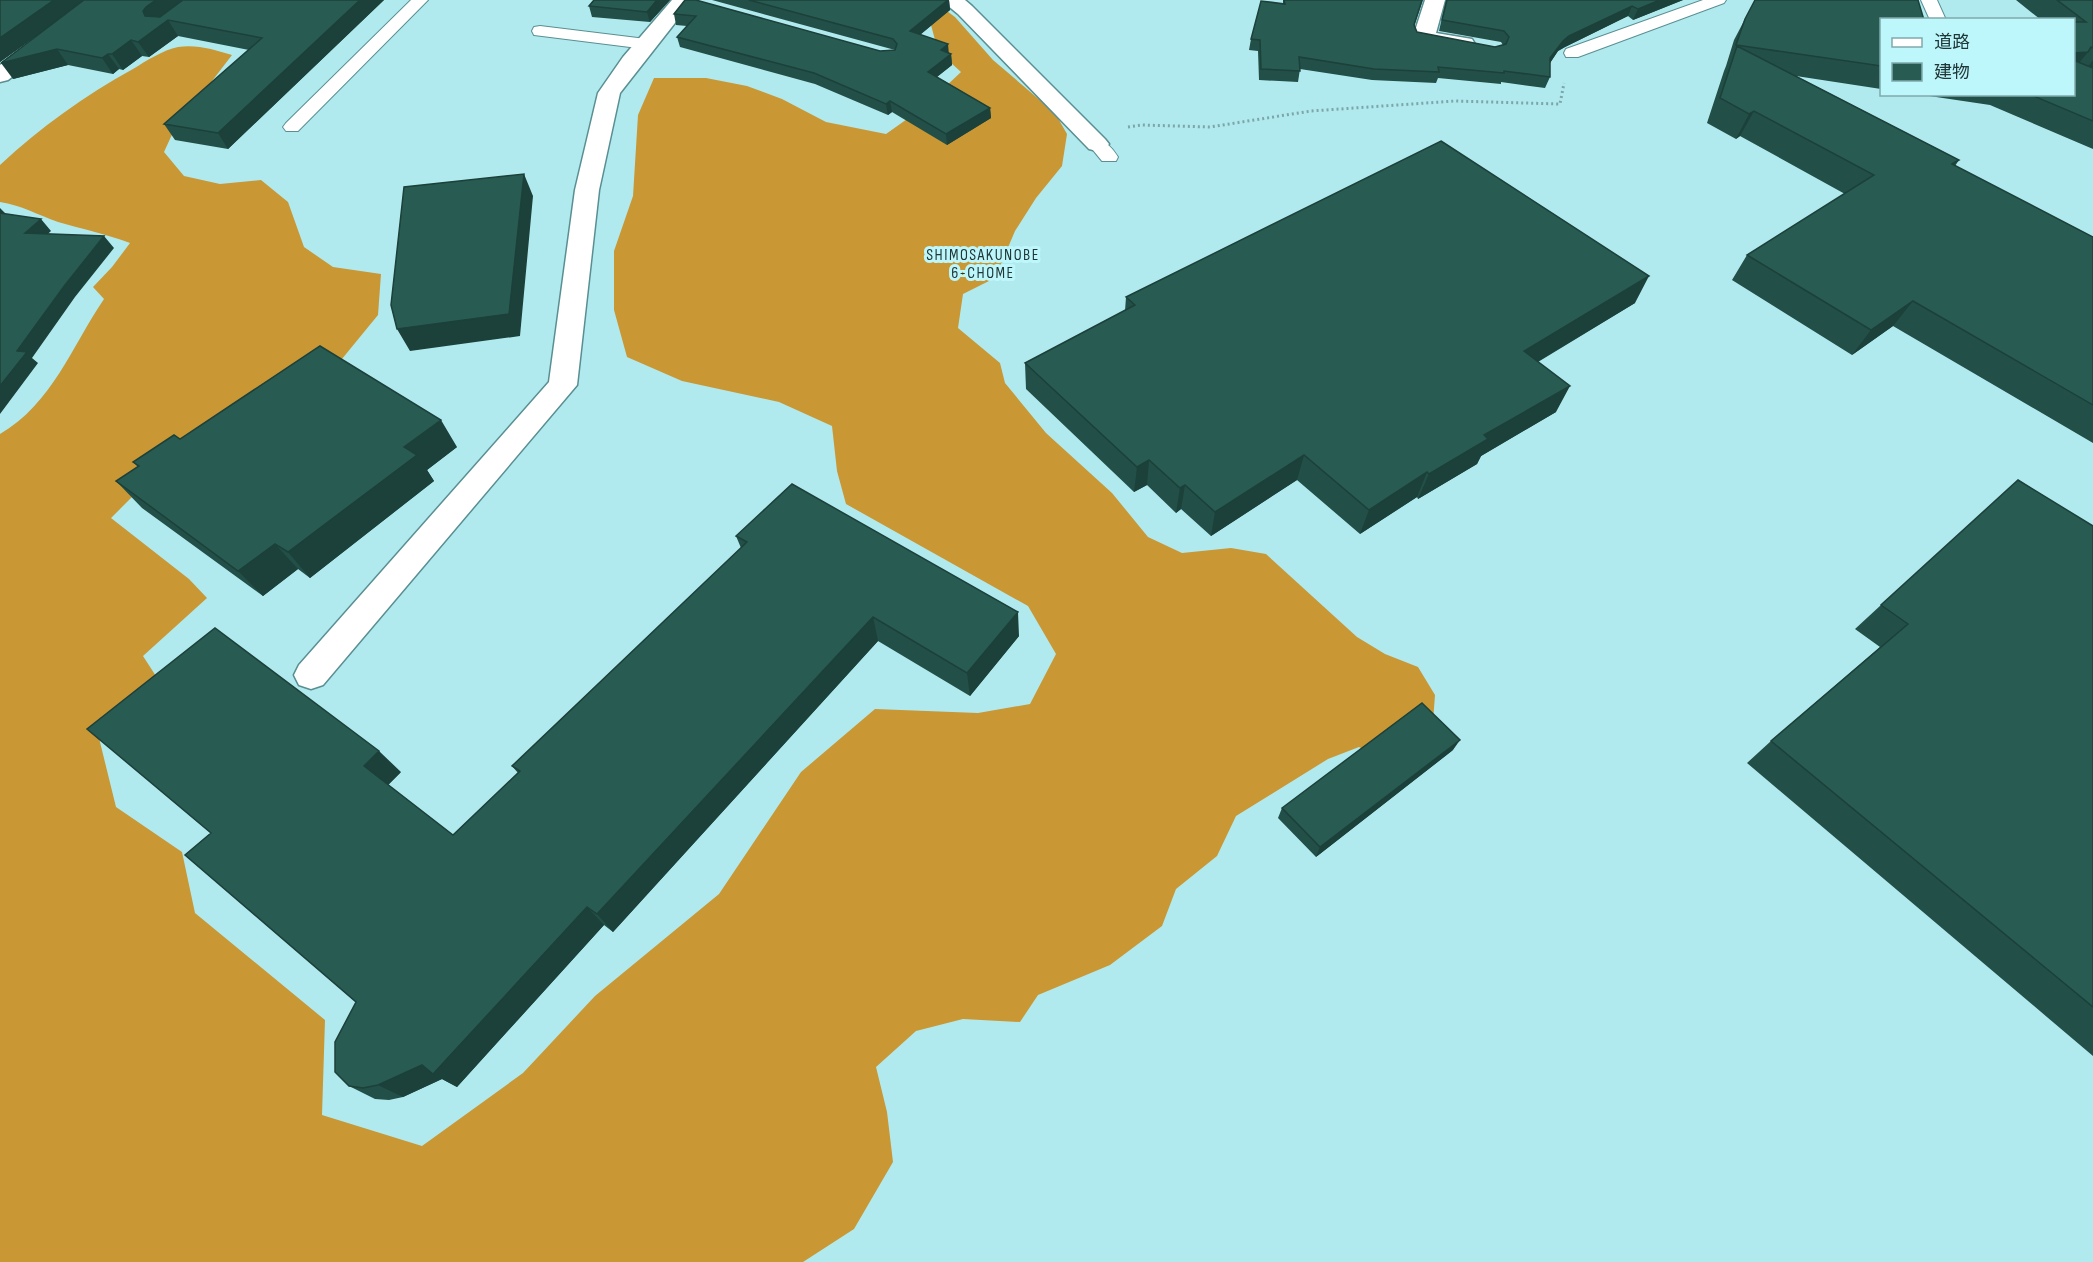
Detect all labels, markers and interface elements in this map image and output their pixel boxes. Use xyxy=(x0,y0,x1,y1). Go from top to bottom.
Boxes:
legend xyxy=(1880,18,2075,96)
text: 道路 xyxy=(1934,32,1970,53)
text: 建物 xyxy=(1934,62,1970,83)
district label: SHIMOSAKUNOBE 6-CHOME xyxy=(926,246,1040,283)

